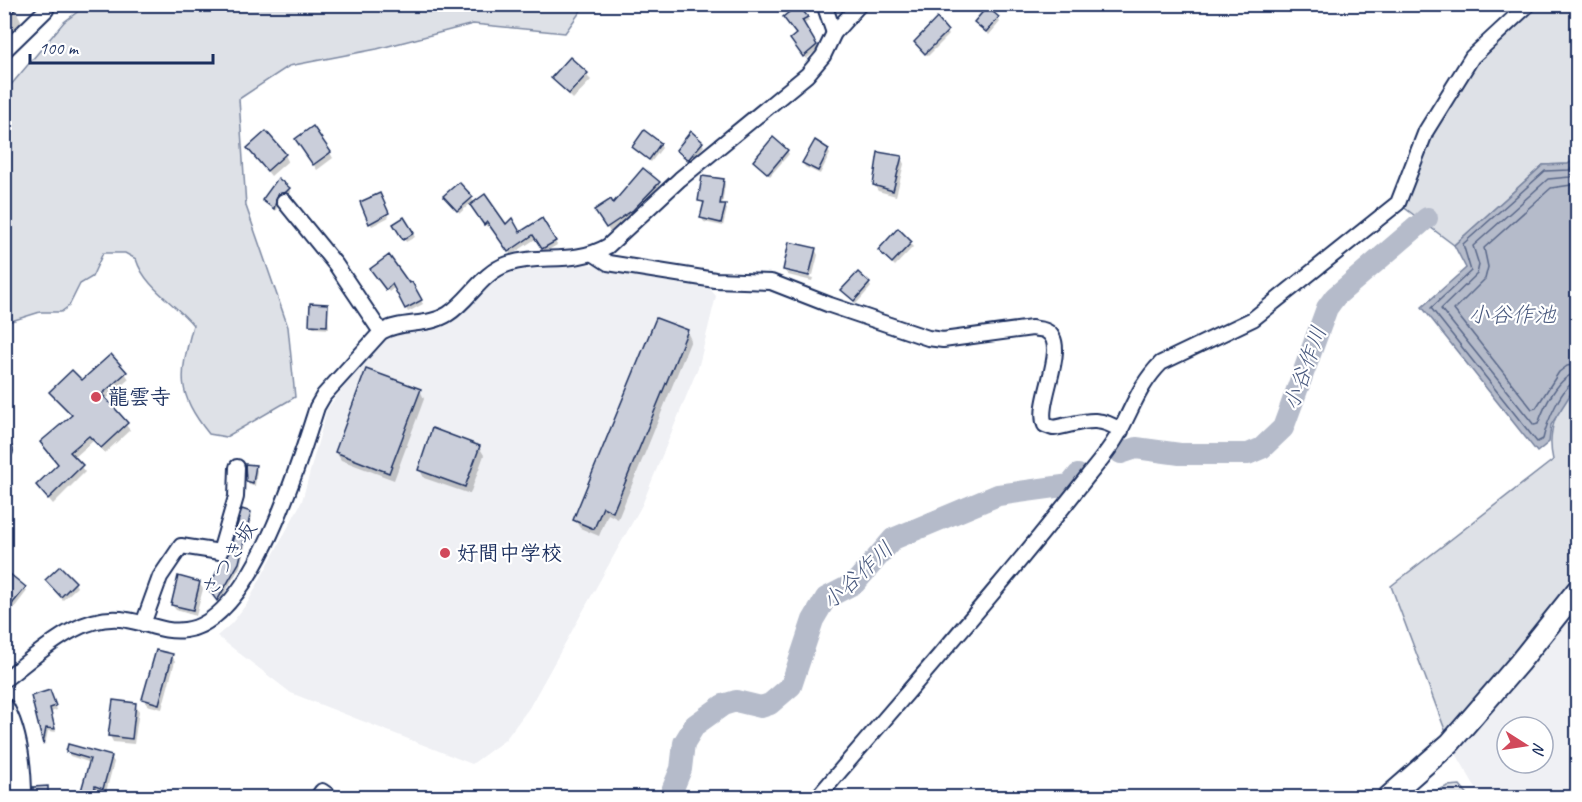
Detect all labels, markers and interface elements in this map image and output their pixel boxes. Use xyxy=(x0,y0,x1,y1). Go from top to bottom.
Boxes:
scale bar xyxy=(30,27,213,65)
text: 100 m xyxy=(39,37,80,59)
water label: 小谷作池 xyxy=(1468,301,1557,329)
water label: 小谷作川 xyxy=(1277,322,1333,414)
place label: 龍雲寺 xyxy=(108,384,171,410)
marker: 龍雲寺 xyxy=(89,390,103,404)
street label: さつき坂 xyxy=(196,516,262,602)
water label: 小谷作川 xyxy=(816,535,899,616)
place label: 好間中学校 xyxy=(457,540,562,566)
marker: 好間中学校 xyxy=(438,546,452,560)
north arrow xyxy=(1495,715,1555,775)
text: N xyxy=(1527,741,1550,758)

